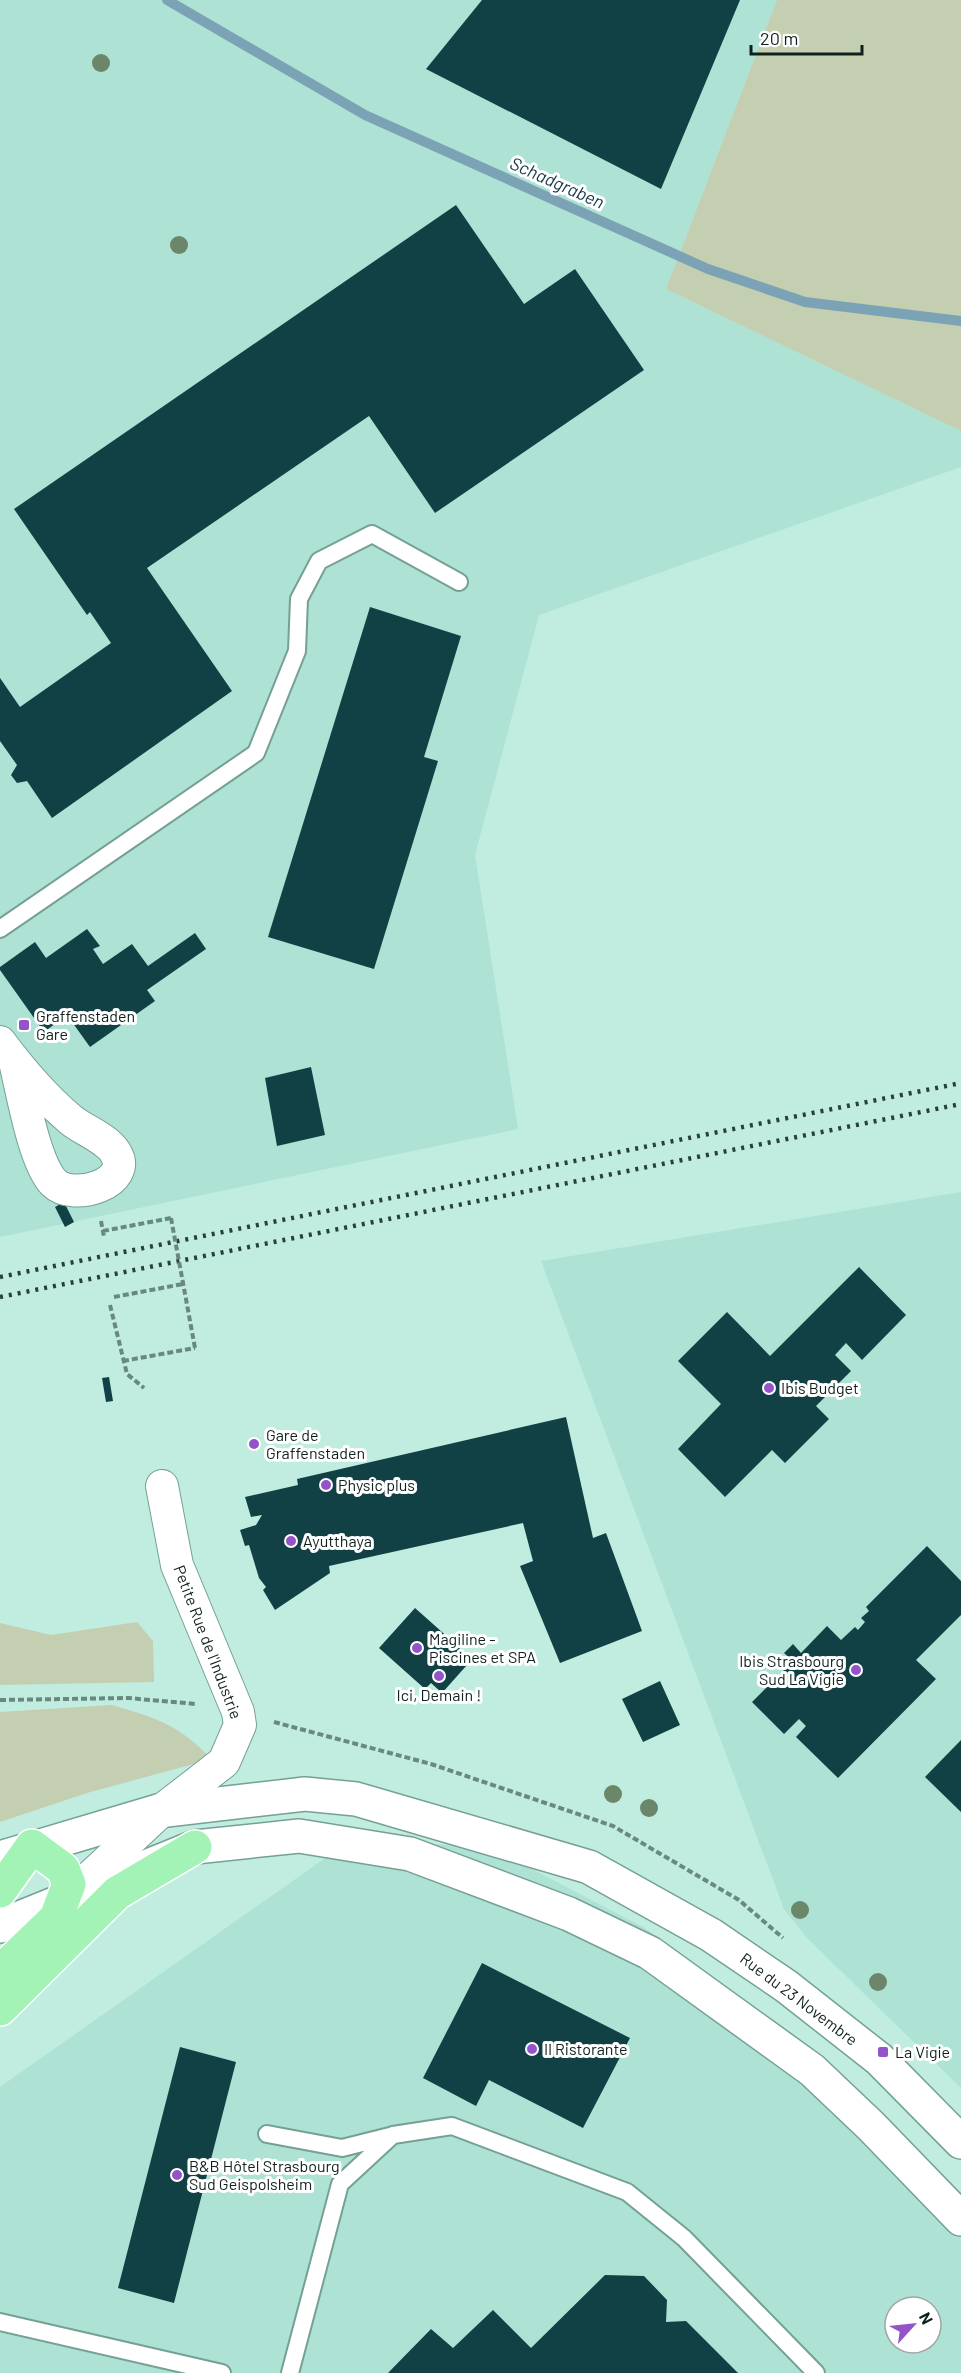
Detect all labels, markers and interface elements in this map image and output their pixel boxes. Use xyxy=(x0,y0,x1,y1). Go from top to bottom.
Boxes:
scale bar xyxy=(751,18,862,56)
text: 20 m xyxy=(760,27,798,49)
water label: Schadgraben xyxy=(507,152,608,213)
place label: Graffenstaden Gare xyxy=(36,1006,135,1043)
marker: Graffenstaden Gare xyxy=(17,1018,31,1032)
place label: Ibis Budget xyxy=(781,1378,859,1397)
marker: Ibis Budget xyxy=(762,1381,776,1395)
place label: Gare de Graffenstaden xyxy=(266,1425,365,1462)
marker: Gare de Graffenstaden xyxy=(247,1437,261,1451)
place label: Physic plus xyxy=(338,1475,415,1494)
marker: Physic plus xyxy=(319,1478,333,1492)
place label: Ayutthaya xyxy=(303,1531,372,1550)
marker: Ayutthaya xyxy=(284,1534,298,1548)
street label: Petite Rue de l'Industrie xyxy=(170,1562,247,1721)
place label: Magiline - Piscines et SPA xyxy=(429,1629,536,1666)
marker: Magiline - Piscines et SPA xyxy=(410,1641,424,1655)
place label: Ibis Strasbourg Sud La Vigie xyxy=(739,1651,844,1688)
marker: Ibis Strasbourg Sud La Vigie xyxy=(849,1663,863,1677)
marker: Ici, Demain ! xyxy=(432,1669,446,1683)
place label: Ici, Demain ! xyxy=(397,1685,481,1704)
street label: Rue du 23 Novembre xyxy=(737,1948,862,2049)
place label: Il Ristorante xyxy=(544,2039,628,2058)
marker: Il Ristorante xyxy=(525,2042,539,2056)
place label: La Vigie xyxy=(895,2042,950,2061)
marker: La Vigie xyxy=(876,2045,890,2059)
place label: B&B Hôtel Strasbourg Sud Geispolsheim xyxy=(189,2156,340,2193)
marker: B&B Hôtel Strasbourg Sud Geispolsheim xyxy=(170,2168,184,2182)
north arrow xyxy=(883,2295,943,2355)
text: N xyxy=(916,2309,938,2327)

